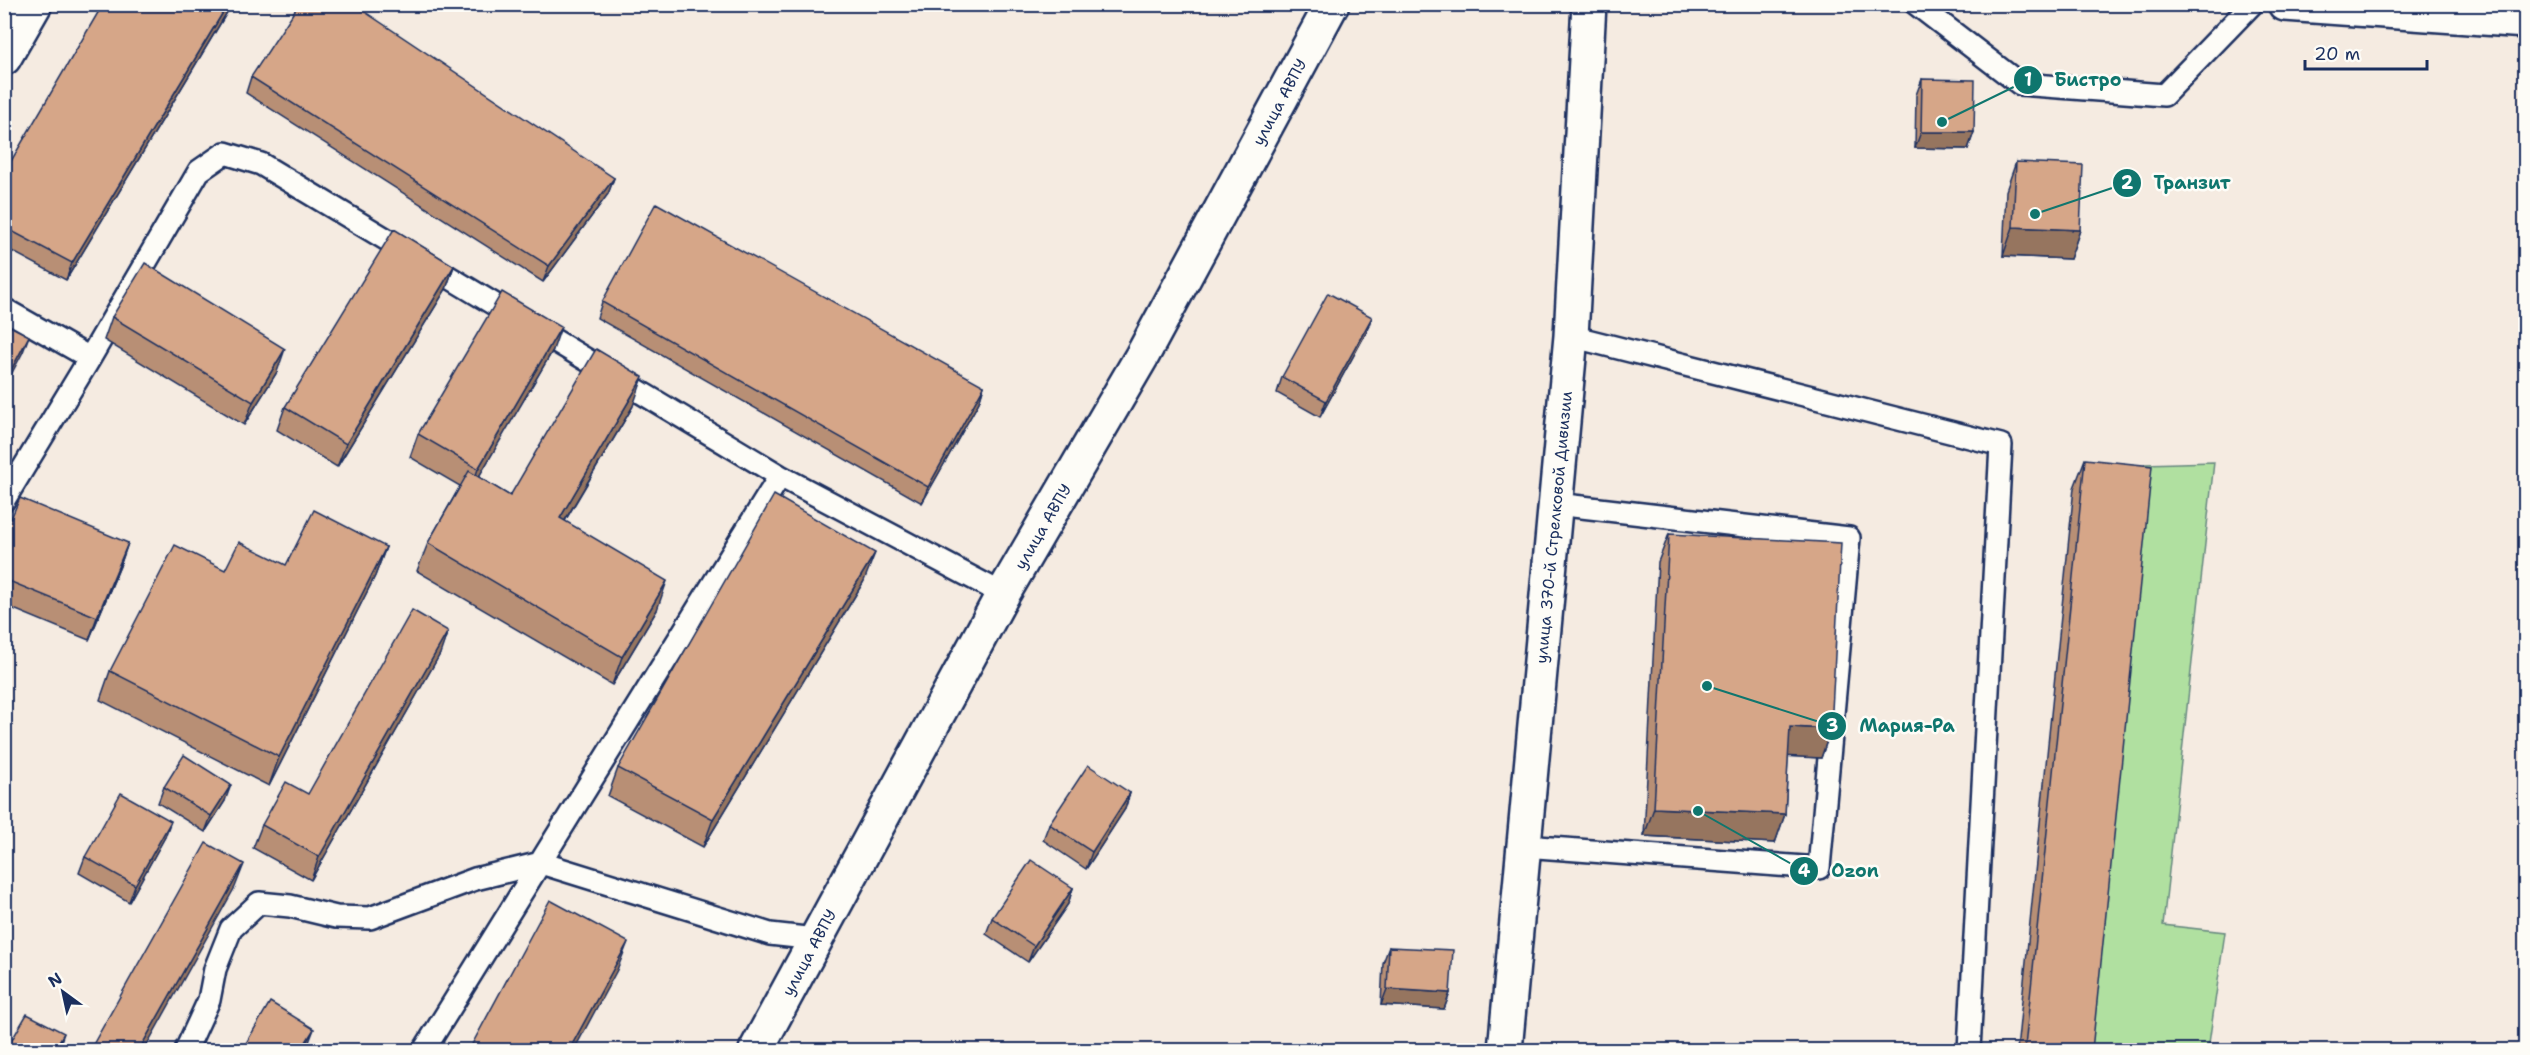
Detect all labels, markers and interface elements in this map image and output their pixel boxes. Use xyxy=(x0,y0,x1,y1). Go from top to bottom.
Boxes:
scale bar xyxy=(2305,33,2426,71)
text: 20 m xyxy=(2314,42,2360,66)
street label: улица АВПУ xyxy=(1248,55,1312,149)
callout: Бистро xyxy=(2013,62,2134,98)
text: 1 xyxy=(2024,68,2032,92)
text: Бистро xyxy=(2055,68,2121,92)
callout: Транзит xyxy=(2112,165,2243,201)
text: 2 xyxy=(2121,171,2134,195)
text: Транзит xyxy=(2154,171,2231,195)
street label: улица 370-й Стрелковой Дивизии xyxy=(1531,390,1577,665)
street label: улица АВПУ xyxy=(1010,480,1076,573)
callout: Мария-Ра xyxy=(1817,708,1967,744)
text: 3 xyxy=(1826,714,1838,738)
text: Мария-Ра xyxy=(1859,714,1955,738)
callout: Ozon xyxy=(1789,853,1890,889)
text: 4 xyxy=(1798,859,1811,883)
text: Ozon xyxy=(1831,859,1879,883)
street label: улица АВПУ xyxy=(777,906,841,1000)
north arrow xyxy=(33,962,93,1022)
text: N xyxy=(44,968,66,992)

